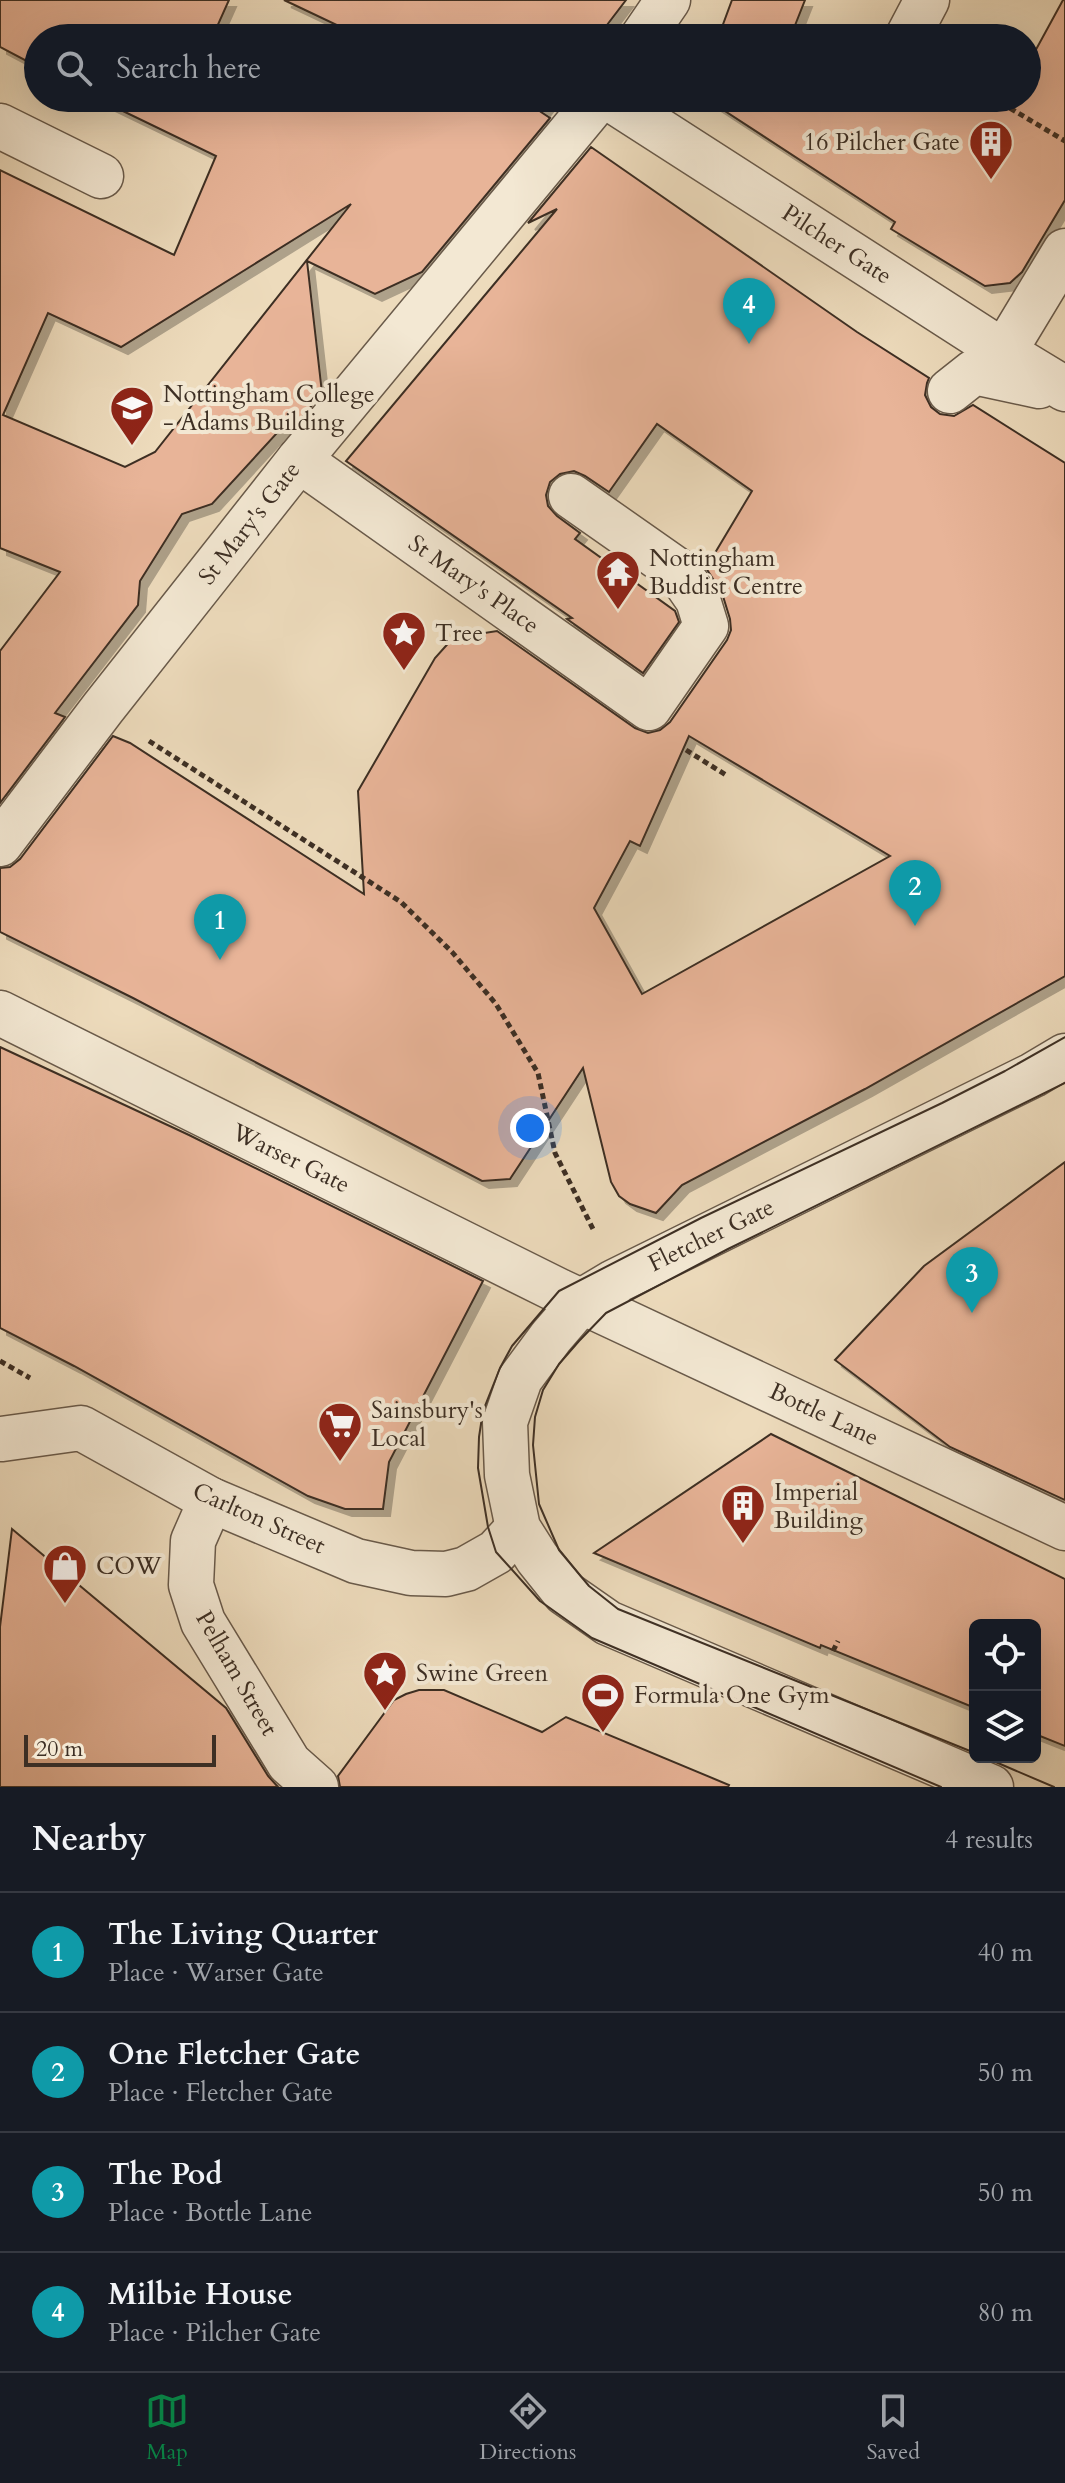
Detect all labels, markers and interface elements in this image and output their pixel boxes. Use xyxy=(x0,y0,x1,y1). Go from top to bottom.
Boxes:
search box xyxy=(24,24,1041,112)
icon: search xyxy=(52,46,96,90)
text: Search here xyxy=(116,48,261,89)
building icon: 16 Pilcher Gate xyxy=(967,118,1015,181)
place label: 16 Pilcher Gate xyxy=(804,126,960,159)
street label: Pilcher Gate xyxy=(775,197,898,292)
pin: 4 xyxy=(723,278,775,344)
place label: Nottingham College - Adams Building xyxy=(163,378,375,439)
school or university icon: Nottingham College - Adams Building xyxy=(108,384,156,447)
street label: St Mary's Gate xyxy=(191,455,308,592)
street label: St Mary's Place xyxy=(402,527,546,642)
place label: Nottingham Buddist Centre xyxy=(649,542,803,603)
temple icon: Nottingham Buddist Centre xyxy=(594,548,642,611)
place icon: Tree xyxy=(380,609,428,672)
place label: Tree xyxy=(435,617,483,650)
pin: 2 xyxy=(889,860,941,926)
pin: 1 xyxy=(194,894,246,960)
your location xyxy=(510,1108,550,1148)
street label: Warser Gate xyxy=(225,1115,355,1201)
street label: Fletcher Gate xyxy=(643,1191,780,1280)
pin: 3 xyxy=(946,1247,998,1313)
street label: Bottle Lane xyxy=(764,1375,884,1454)
place label: Sainsbury's Local xyxy=(371,1394,483,1455)
supermarket icon: Sainsbury's Local xyxy=(316,1400,364,1463)
street label: Carlton Street xyxy=(187,1475,331,1563)
place label: Imperial Building xyxy=(774,1476,864,1537)
building icon: Imperial Building xyxy=(719,1482,767,1545)
shop icon: COW xyxy=(41,1542,89,1605)
place label: COW xyxy=(96,1550,162,1583)
street label: Pelham Street xyxy=(187,1605,286,1742)
map controls xyxy=(969,1619,1041,1763)
button: locate xyxy=(969,1619,1041,1691)
place icon: Swine Green xyxy=(361,1649,409,1712)
place label: Swine Green xyxy=(416,1657,549,1690)
sports icon: Formula One Gym xyxy=(579,1671,627,1734)
place label: Formula One Gym xyxy=(634,1679,830,1712)
button: layers xyxy=(969,1691,1041,1763)
scale bar xyxy=(24,1731,216,1767)
text: 20 m xyxy=(36,1734,83,1764)
text: Nearby xyxy=(32,1816,147,1862)
text: 4 results xyxy=(945,1822,1033,1857)
text: The Living Quarter xyxy=(108,1914,378,1955)
text: 1 xyxy=(51,1935,65,1970)
text: 40 m xyxy=(977,1935,1033,1970)
text: Place · Warser Gate xyxy=(108,1955,324,1990)
text: One Fletcher Gate xyxy=(108,2034,360,2075)
text: 2 xyxy=(51,2055,65,2090)
text: 50 m xyxy=(977,2055,1033,2090)
text: Place · Fletcher Gate xyxy=(108,2075,333,2110)
text: The Pod xyxy=(108,2154,222,2195)
text: 3 xyxy=(51,2175,65,2210)
text: 50 m xyxy=(977,2175,1033,2210)
text: Place · Bottle Lane xyxy=(108,2195,313,2230)
text: Milbie House xyxy=(108,2274,293,2315)
text: 4 xyxy=(51,2295,65,2330)
text: 80 m xyxy=(977,2295,1033,2330)
text: Place · Pilcher Gate xyxy=(108,2315,321,2350)
tab: Map xyxy=(145,2389,189,2467)
tab: Directions xyxy=(479,2389,576,2467)
tab: Saved xyxy=(867,2389,920,2467)

